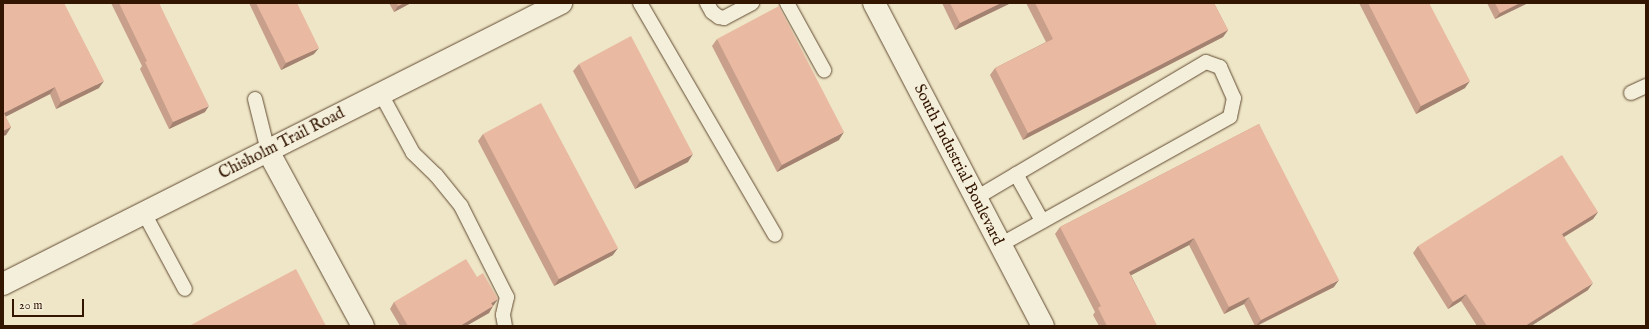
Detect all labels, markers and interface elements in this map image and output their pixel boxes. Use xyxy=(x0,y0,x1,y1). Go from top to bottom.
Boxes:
street label: South Industrial Boulevard xyxy=(909,81,1007,249)
street label: Chisholm Trail Road xyxy=(216,104,348,184)
scale bar xyxy=(14,291,86,317)
text: 20 m xyxy=(19,298,42,313)

